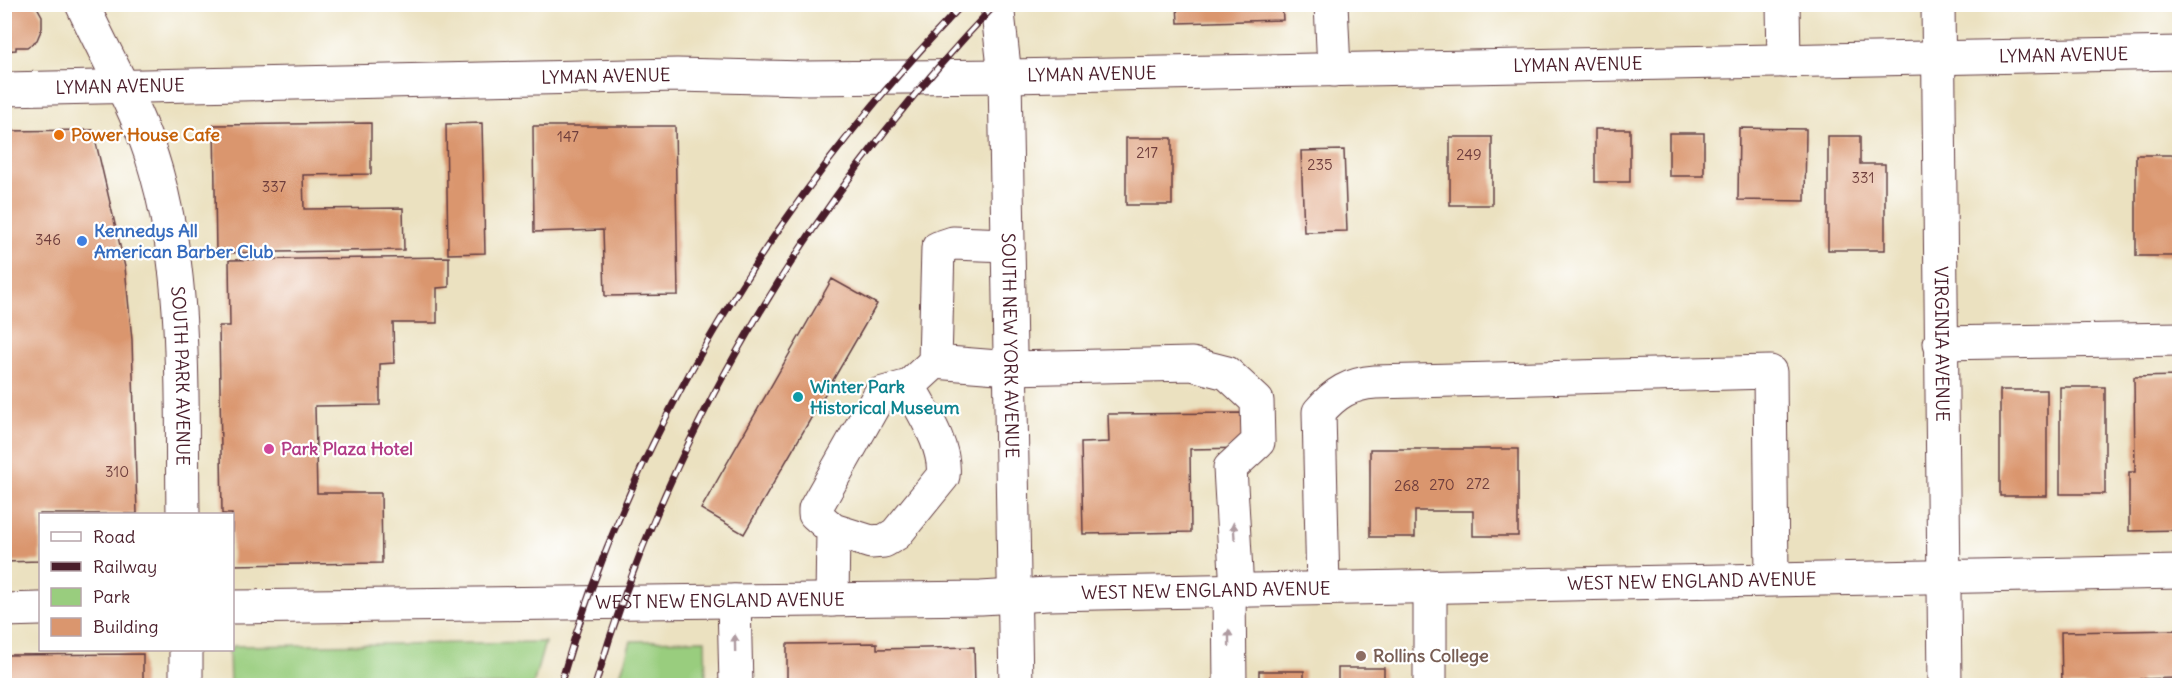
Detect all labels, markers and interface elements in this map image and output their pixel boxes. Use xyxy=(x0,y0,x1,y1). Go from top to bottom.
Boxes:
street label: LYMAN AVENUE xyxy=(1999,42,2128,68)
street label: LYMAN AVENUE xyxy=(1513,52,1643,77)
street label: LYMAN AVENUE xyxy=(1027,61,1157,87)
street label: LYMAN AVENUE xyxy=(541,63,671,89)
street label: LYMAN AVENUE xyxy=(55,73,185,99)
place label: Power House Cafe xyxy=(71,123,220,146)
house number: 147 xyxy=(557,127,579,146)
marker: Power House Cafe xyxy=(52,128,66,142)
house number: 217 xyxy=(1136,143,1158,162)
house number: 249 xyxy=(1456,145,1482,164)
house number: 235 xyxy=(1307,155,1333,174)
house number: 331 xyxy=(1852,168,1874,187)
house number: 337 xyxy=(262,177,286,196)
place label: Kennedys All American Barber Club xyxy=(94,219,273,263)
house number: 346 xyxy=(35,230,61,249)
street label: SOUTH NEW YORK AVENUE xyxy=(997,233,1024,458)
marker: Kennedys All American Barber Club xyxy=(75,234,89,248)
street label: VIRGINIA AVENUE xyxy=(1930,266,1954,422)
street label: SOUTH PARK AVENUE xyxy=(166,285,195,466)
place label: Winter Park Historical Museum xyxy=(810,375,960,419)
marker: Winter Park Historical Museum xyxy=(791,390,805,404)
place label: Park Plaza Hotel xyxy=(281,437,413,460)
marker: Park Plaza Hotel xyxy=(262,442,276,456)
house number: 310 xyxy=(105,462,129,481)
house number: 272 xyxy=(1466,474,1490,493)
house number: 270 xyxy=(1429,475,1455,494)
house number: 268 xyxy=(1394,476,1420,495)
legend xyxy=(39,513,234,651)
one-way arrow xyxy=(1229,522,1239,541)
text: Road xyxy=(93,525,136,548)
text: Railway xyxy=(93,555,157,578)
street label: WEST NEW ENGLAND AVENUE xyxy=(1567,567,1817,595)
street label: WEST NEW ENGLAND AVENUE xyxy=(1081,577,1331,604)
text: Park xyxy=(93,585,130,608)
street label: WEST NEW ENGLAND AVENUE xyxy=(595,588,845,614)
text: Building xyxy=(93,615,158,638)
one-way arrow xyxy=(1224,628,1234,647)
one-way arrow xyxy=(730,634,739,653)
place label: Rollins College xyxy=(1373,644,1489,667)
marker: Rollins College xyxy=(1354,649,1368,663)

